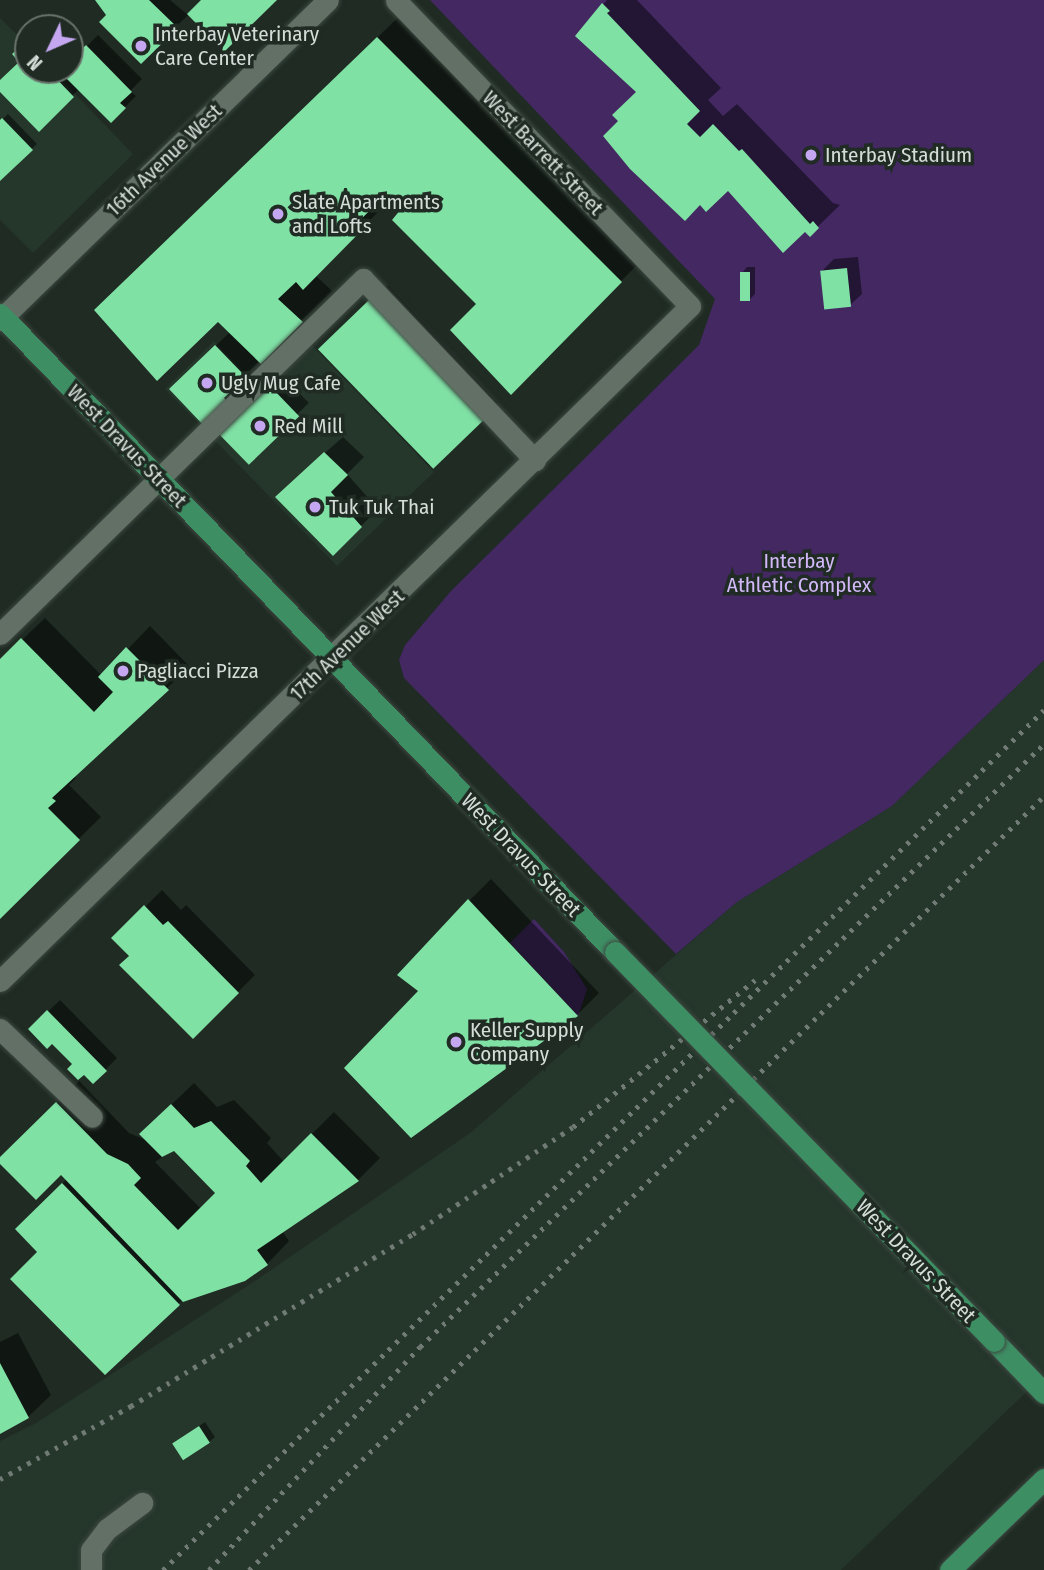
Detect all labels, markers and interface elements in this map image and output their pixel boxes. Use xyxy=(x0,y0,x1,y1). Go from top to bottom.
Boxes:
north arrow xyxy=(14,14,84,84)
place label: Interbay Veterinary Care Center xyxy=(155,21,319,71)
marker: Interbay Veterinary Care Center xyxy=(133,38,149,54)
text: N xyxy=(23,50,47,75)
street label: West Barrett Street xyxy=(477,86,609,220)
street label: 16th Avenue West xyxy=(101,98,227,222)
place label: Interbay Stadium xyxy=(825,142,972,168)
marker: Interbay Stadium xyxy=(803,147,819,163)
place label: Slate Apartments and Lofts xyxy=(292,189,440,239)
marker: Slate Apartments and Lofts xyxy=(270,206,286,222)
place label: Ugly Mug Cafe xyxy=(221,370,341,396)
marker: Ugly Mug Cafe xyxy=(199,375,215,391)
street label: West Dravus Street xyxy=(62,379,192,513)
place label: Red Mill xyxy=(274,413,343,439)
marker: Red Mill xyxy=(252,418,268,434)
place label: Tuk Tuk Thai xyxy=(329,494,435,520)
marker: Tuk Tuk Thai xyxy=(307,499,323,515)
park label: Interbay Athletic Complex xyxy=(727,548,871,598)
street label: 17th Avenue West xyxy=(285,584,409,706)
place label: Pagliacci Pizza xyxy=(137,658,259,684)
marker: Pagliacci Pizza xyxy=(115,663,131,679)
street label: West Dravus Street xyxy=(456,788,586,922)
place label: Keller Supply Company xyxy=(470,1017,583,1067)
marker: Keller Supply Company xyxy=(448,1034,464,1050)
street label: West Dravus Street xyxy=(851,1194,981,1328)

